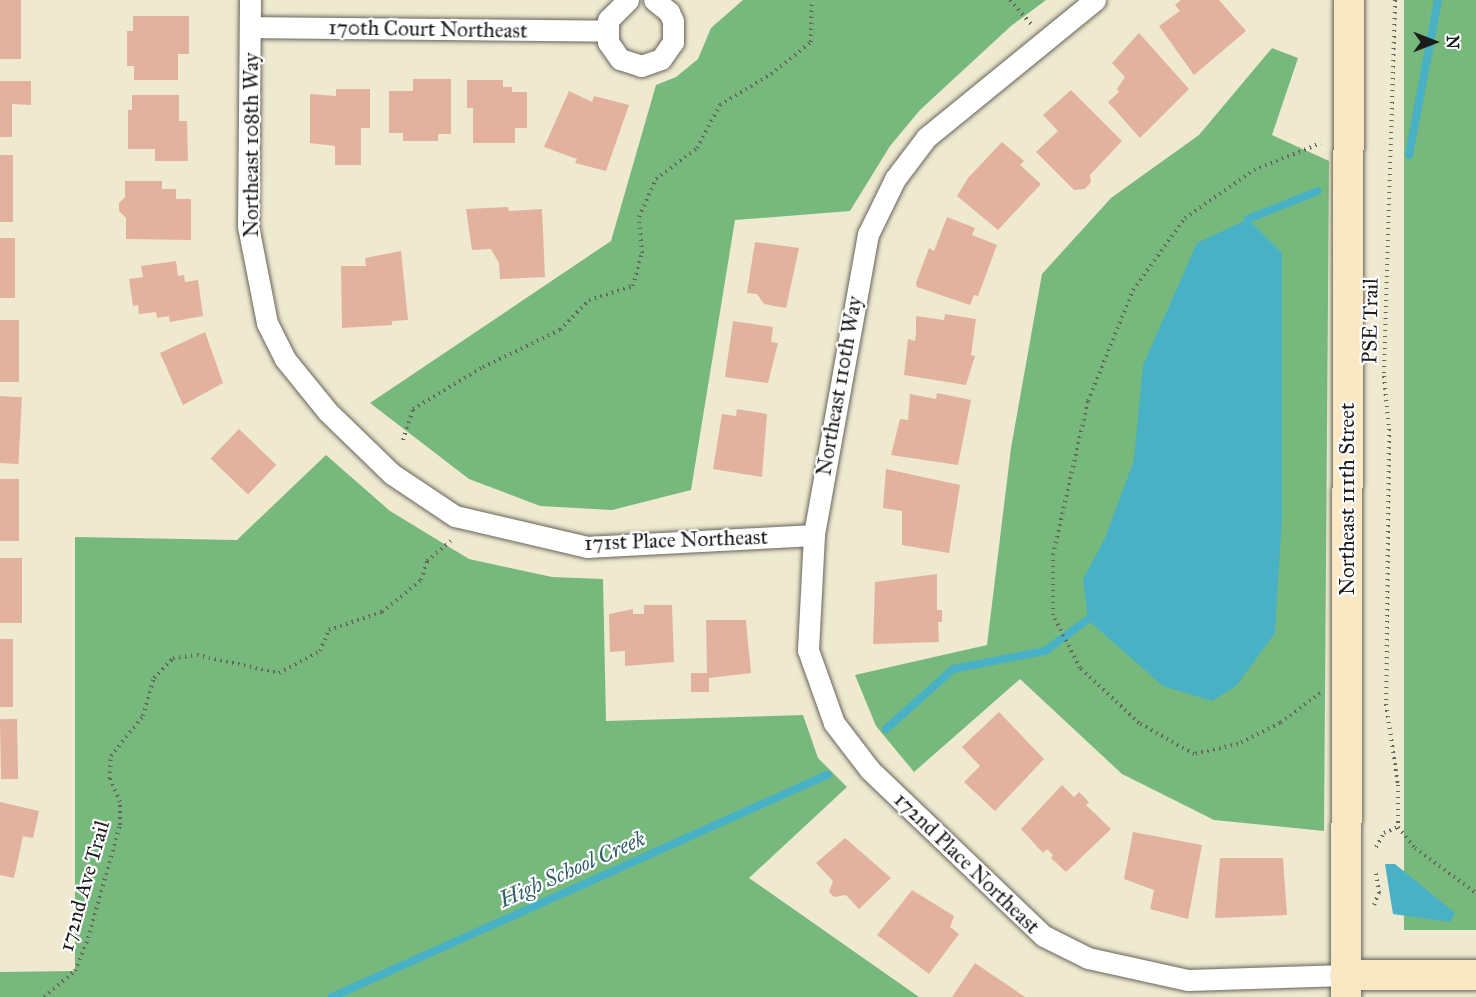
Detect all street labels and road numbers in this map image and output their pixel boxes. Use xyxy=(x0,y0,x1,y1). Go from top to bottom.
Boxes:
street label: 170th Court Northeast xyxy=(328,15,528,43)
street label: Northeast 108th Way xyxy=(238,53,264,237)
street label: PSE Trail xyxy=(1357,278,1383,364)
street label: Northeast 110th Way xyxy=(811,294,867,478)
street label: Northeast 111th Street xyxy=(1334,403,1360,595)
street label: 171st Place Northeast xyxy=(584,524,768,556)
street label: 172nd Place Northeast xyxy=(889,787,1045,939)
street label: 172nd Ave Trail xyxy=(53,818,115,954)

